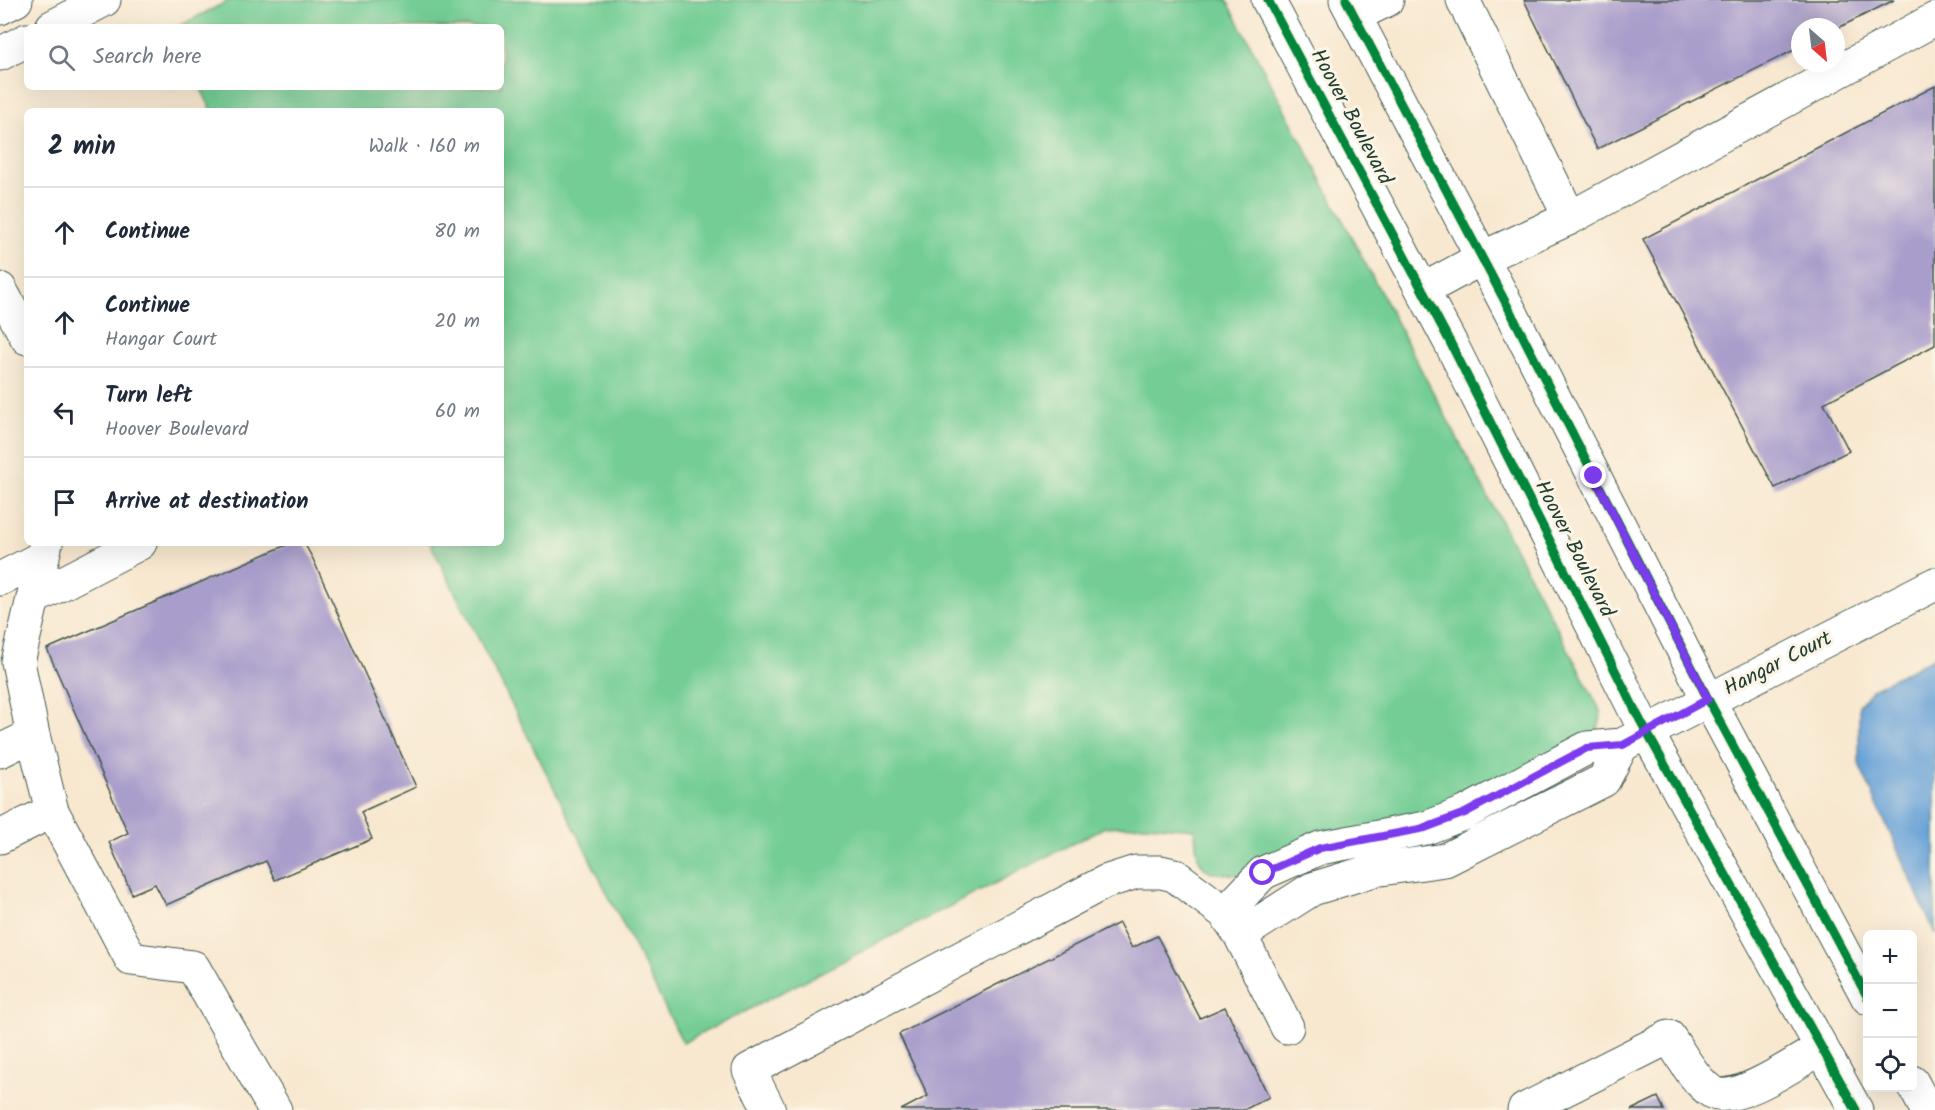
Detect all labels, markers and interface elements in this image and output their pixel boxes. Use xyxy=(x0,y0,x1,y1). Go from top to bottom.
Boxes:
north arrow xyxy=(1791,18,1845,72)
search box xyxy=(24,24,504,90)
text: Search here xyxy=(93,40,201,75)
icon: search xyxy=(45,41,78,74)
street label: Hoover Boulevard xyxy=(1301,43,1401,192)
text: 2 min xyxy=(48,126,116,168)
text: Walk · 160 m xyxy=(369,131,480,163)
text: Continue xyxy=(105,215,190,250)
icon: ahead xyxy=(48,216,81,249)
text: 80 m xyxy=(434,216,480,248)
text: Continue xyxy=(105,289,190,324)
icon: ahead xyxy=(48,306,81,339)
text: 20 m xyxy=(434,306,480,338)
text: Hangar Court xyxy=(105,324,217,356)
text: Turn left xyxy=(105,379,192,414)
icon: left xyxy=(48,396,81,429)
text: 60 m xyxy=(435,396,480,428)
text: Hoover Boulevard xyxy=(105,414,248,446)
route end xyxy=(1580,462,1606,488)
street label: Hoover Boulevard xyxy=(1525,474,1623,624)
text: Arrive at destination xyxy=(105,485,308,520)
icon: arrive xyxy=(48,486,81,519)
street label: Hangar Court xyxy=(1718,622,1839,705)
route start xyxy=(1249,859,1275,885)
map controls xyxy=(1863,930,1917,1092)
button: + xyxy=(1863,930,1917,984)
button: − xyxy=(1863,984,1917,1038)
button: locate xyxy=(1863,1038,1917,1092)

